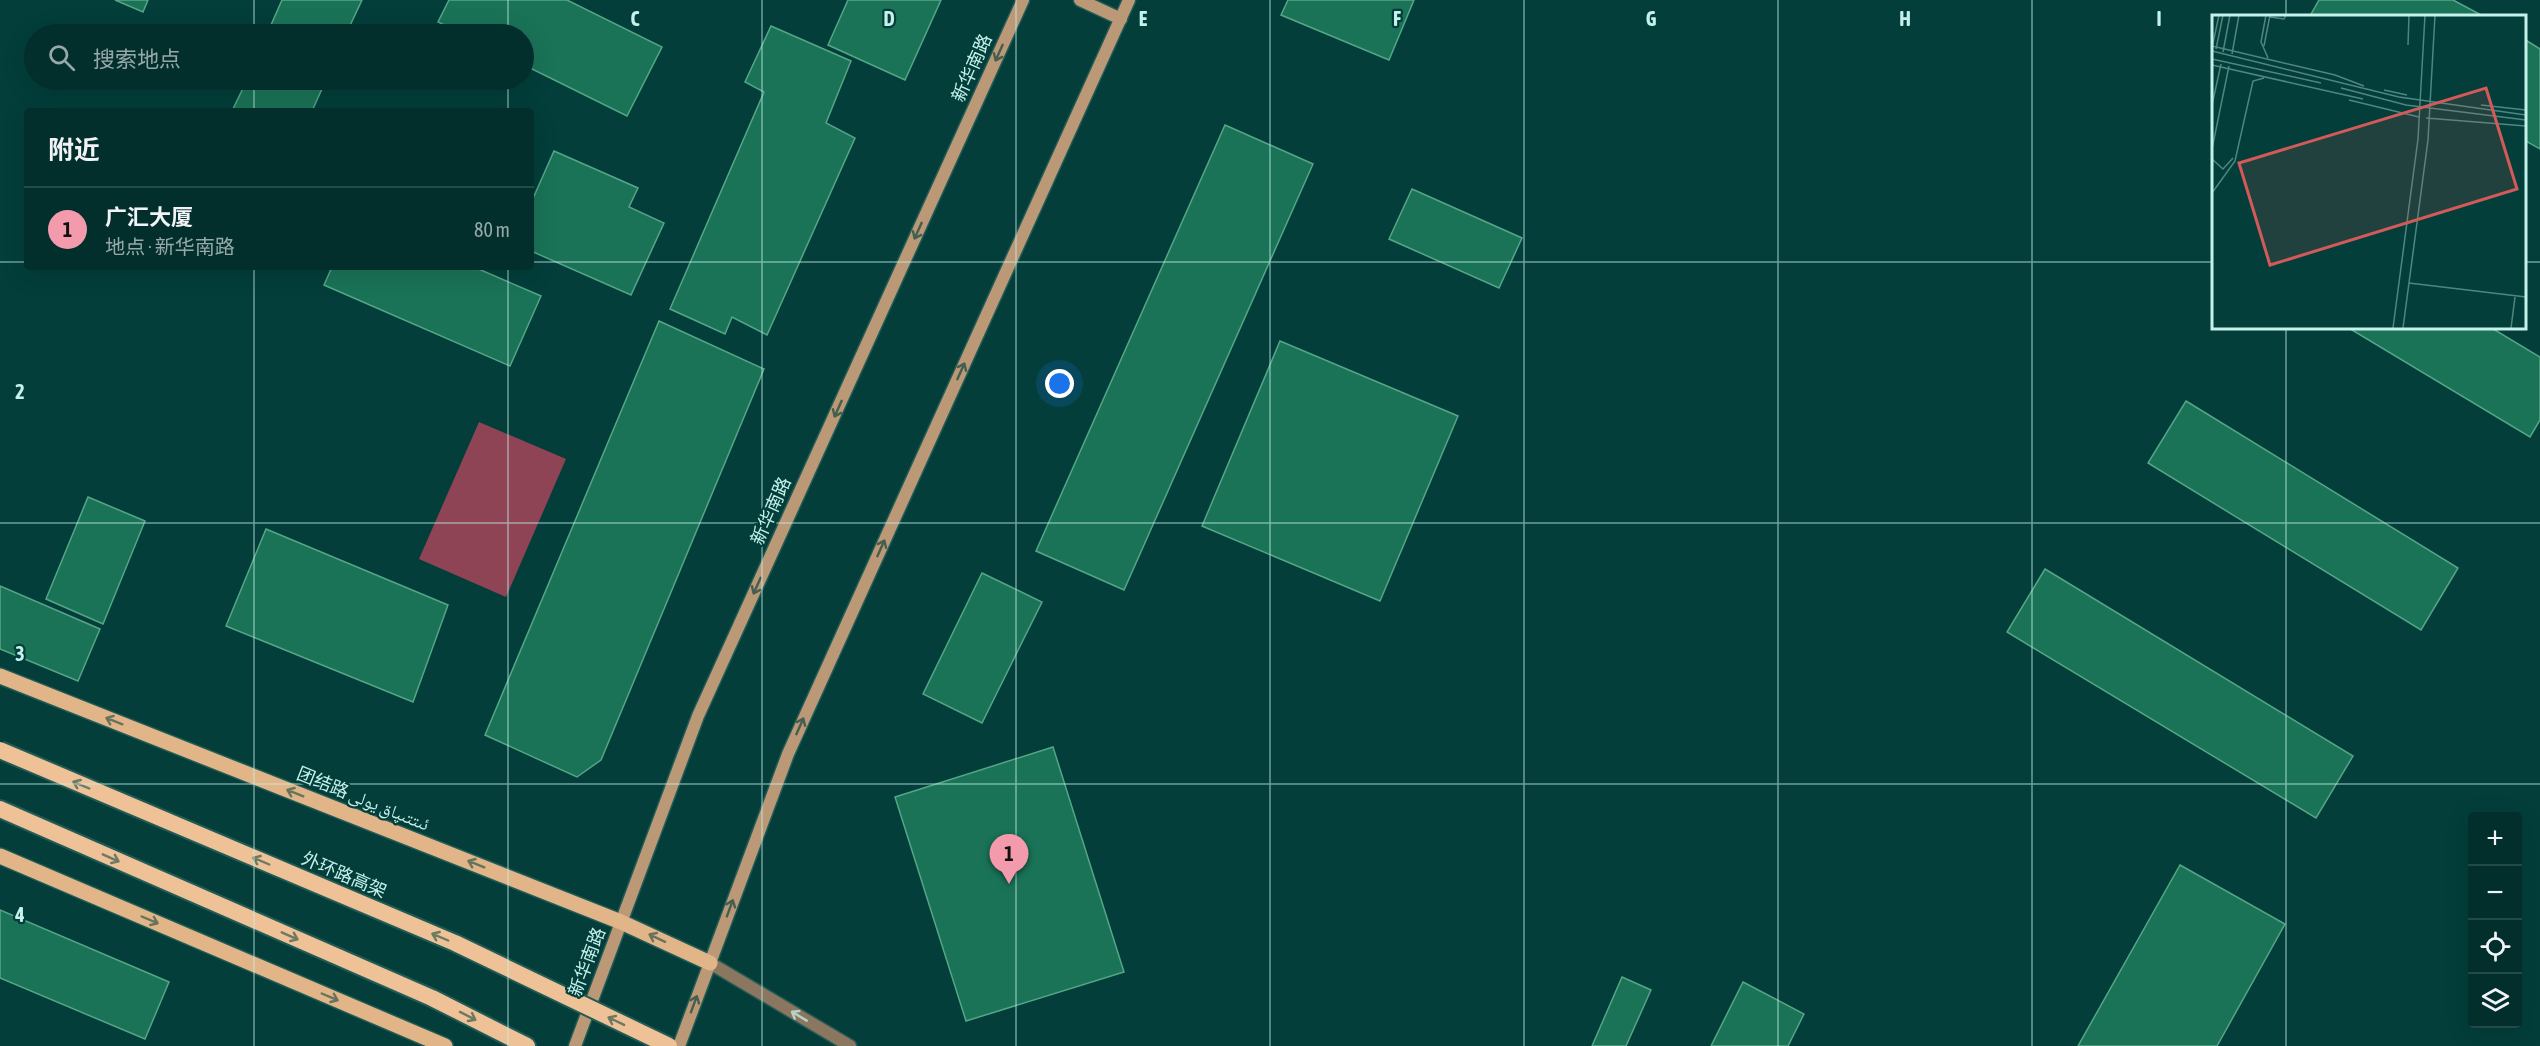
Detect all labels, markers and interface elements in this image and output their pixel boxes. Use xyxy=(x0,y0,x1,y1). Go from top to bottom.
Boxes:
text: C xyxy=(631,7,640,30)
text: D xyxy=(883,7,895,30)
text: E xyxy=(1139,7,1148,30)
text: F xyxy=(1393,7,1401,30)
text: G xyxy=(1646,7,1657,30)
text: H xyxy=(1899,7,1911,30)
text: I xyxy=(2156,7,2162,30)
inset map xyxy=(2212,15,2525,328)
search box xyxy=(24,24,534,90)
street label: 新华南路 xyxy=(947,31,996,105)
icon: search xyxy=(45,41,78,74)
one-way arrow xyxy=(992,44,1004,62)
text: 搜索地点 xyxy=(93,46,181,72)
text: 附近 xyxy=(48,135,100,165)
text: 广汇大厦 xyxy=(105,204,193,230)
text: 1 xyxy=(63,218,72,241)
text: 80 m xyxy=(474,218,510,241)
one-way arrow xyxy=(912,221,923,239)
text: 地点 · 新华南路 xyxy=(105,235,235,258)
one-way arrow xyxy=(956,362,968,380)
your location xyxy=(1045,369,1074,398)
text: 2 xyxy=(15,380,25,403)
one-way arrow xyxy=(831,399,843,417)
street label: 新华南路 xyxy=(746,474,795,548)
one-way arrow xyxy=(875,540,887,558)
one-way arrow xyxy=(751,577,762,595)
text: 3 xyxy=(15,642,25,665)
one-way arrow xyxy=(105,715,123,726)
one-way arrow xyxy=(795,717,807,735)
street label: 团结路 ئىتتىپاق يولى xyxy=(294,762,432,836)
one-way arrow xyxy=(73,778,91,790)
one-way arrow xyxy=(286,786,305,797)
map controls xyxy=(2468,812,2522,1028)
button: + xyxy=(2468,812,2522,866)
pin: 1 xyxy=(990,834,1028,884)
street label: 外环路高架 xyxy=(299,847,390,902)
one-way arrow xyxy=(102,852,120,864)
one-way arrow xyxy=(252,855,270,866)
one-way arrow xyxy=(467,858,486,869)
button: − xyxy=(2468,866,2522,920)
one-way arrow xyxy=(726,899,737,918)
text: 4 xyxy=(14,903,25,926)
one-way arrow xyxy=(141,915,159,926)
button: locate xyxy=(2468,920,2522,974)
street label: 新华南路 xyxy=(564,924,609,999)
one-way arrow xyxy=(281,931,299,942)
one-way arrow xyxy=(431,931,450,942)
one-way arrow xyxy=(648,932,666,943)
button: layers xyxy=(2468,974,2522,1028)
one-way arrow xyxy=(320,992,338,1003)
one-way arrow xyxy=(690,995,701,1014)
one-way arrow xyxy=(791,1010,808,1022)
one-way arrow xyxy=(458,1011,476,1022)
one-way arrow xyxy=(608,1014,626,1026)

